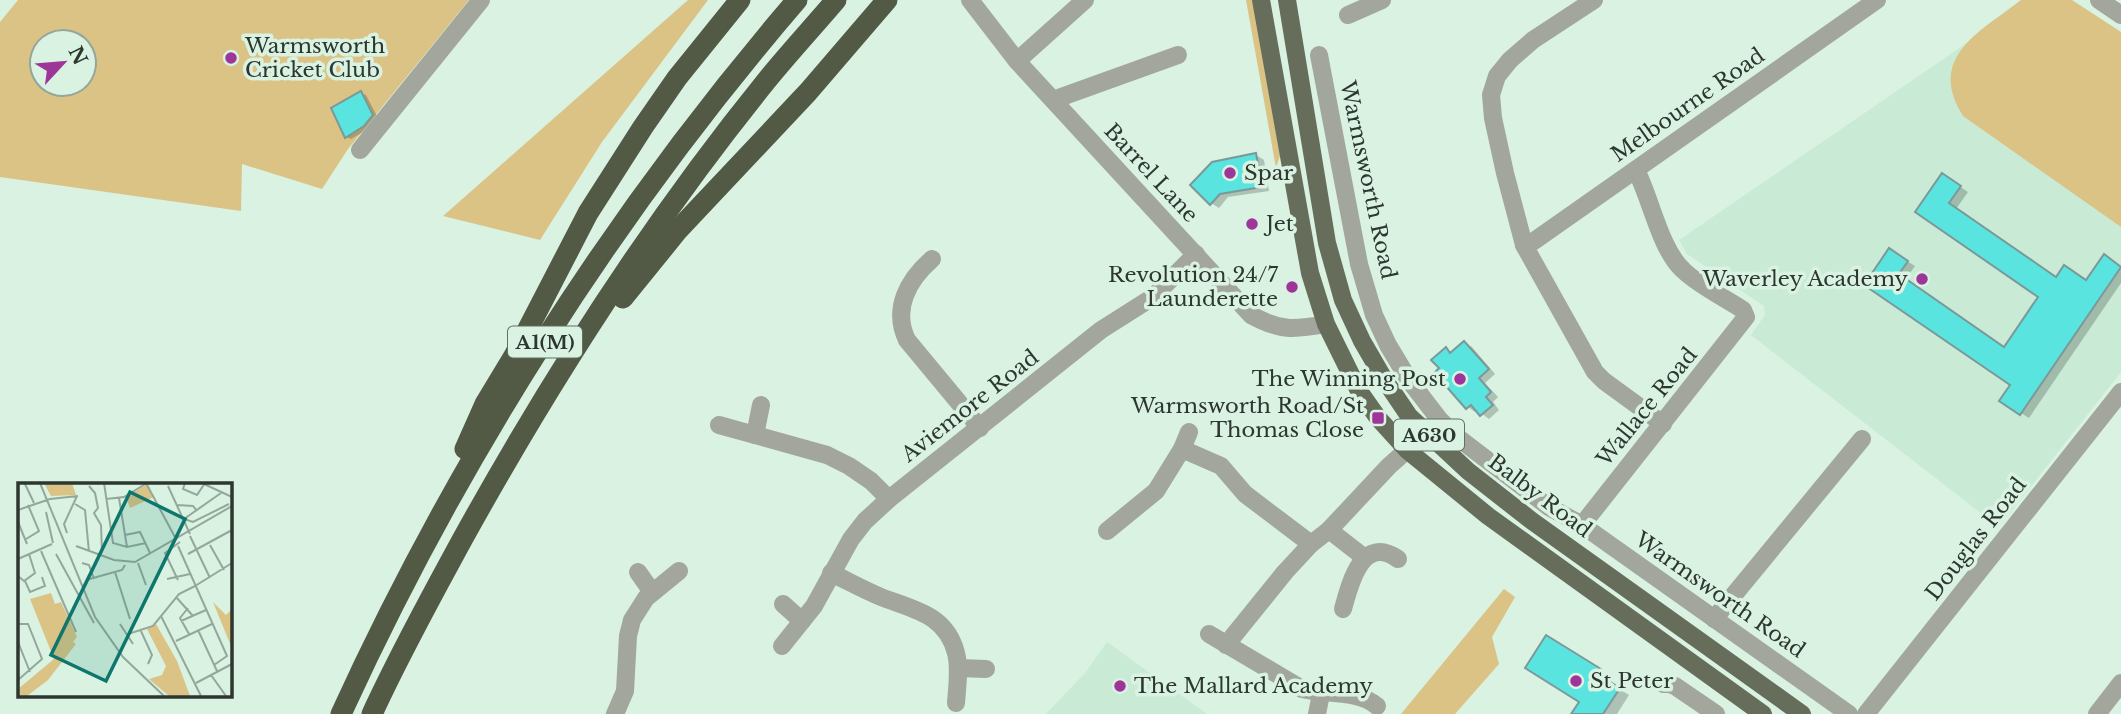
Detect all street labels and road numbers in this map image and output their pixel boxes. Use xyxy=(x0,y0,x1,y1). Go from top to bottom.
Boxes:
street label: Melbourne Road xyxy=(1606,42,1770,168)
street label: Warmsworth Road xyxy=(1334,78,1402,282)
street label: Barrel Lane xyxy=(1099,118,1203,228)
road number: A1(M) xyxy=(508,326,582,358)
street label: Wallace Road xyxy=(1591,342,1703,472)
street label: Aviemore Road xyxy=(895,344,1044,468)
road number: A630 xyxy=(1394,420,1464,450)
street label: Balby Road xyxy=(1483,449,1597,543)
street label: Douglas Road xyxy=(1920,472,2032,606)
street label: Warmsworth Road xyxy=(1629,526,1810,664)

